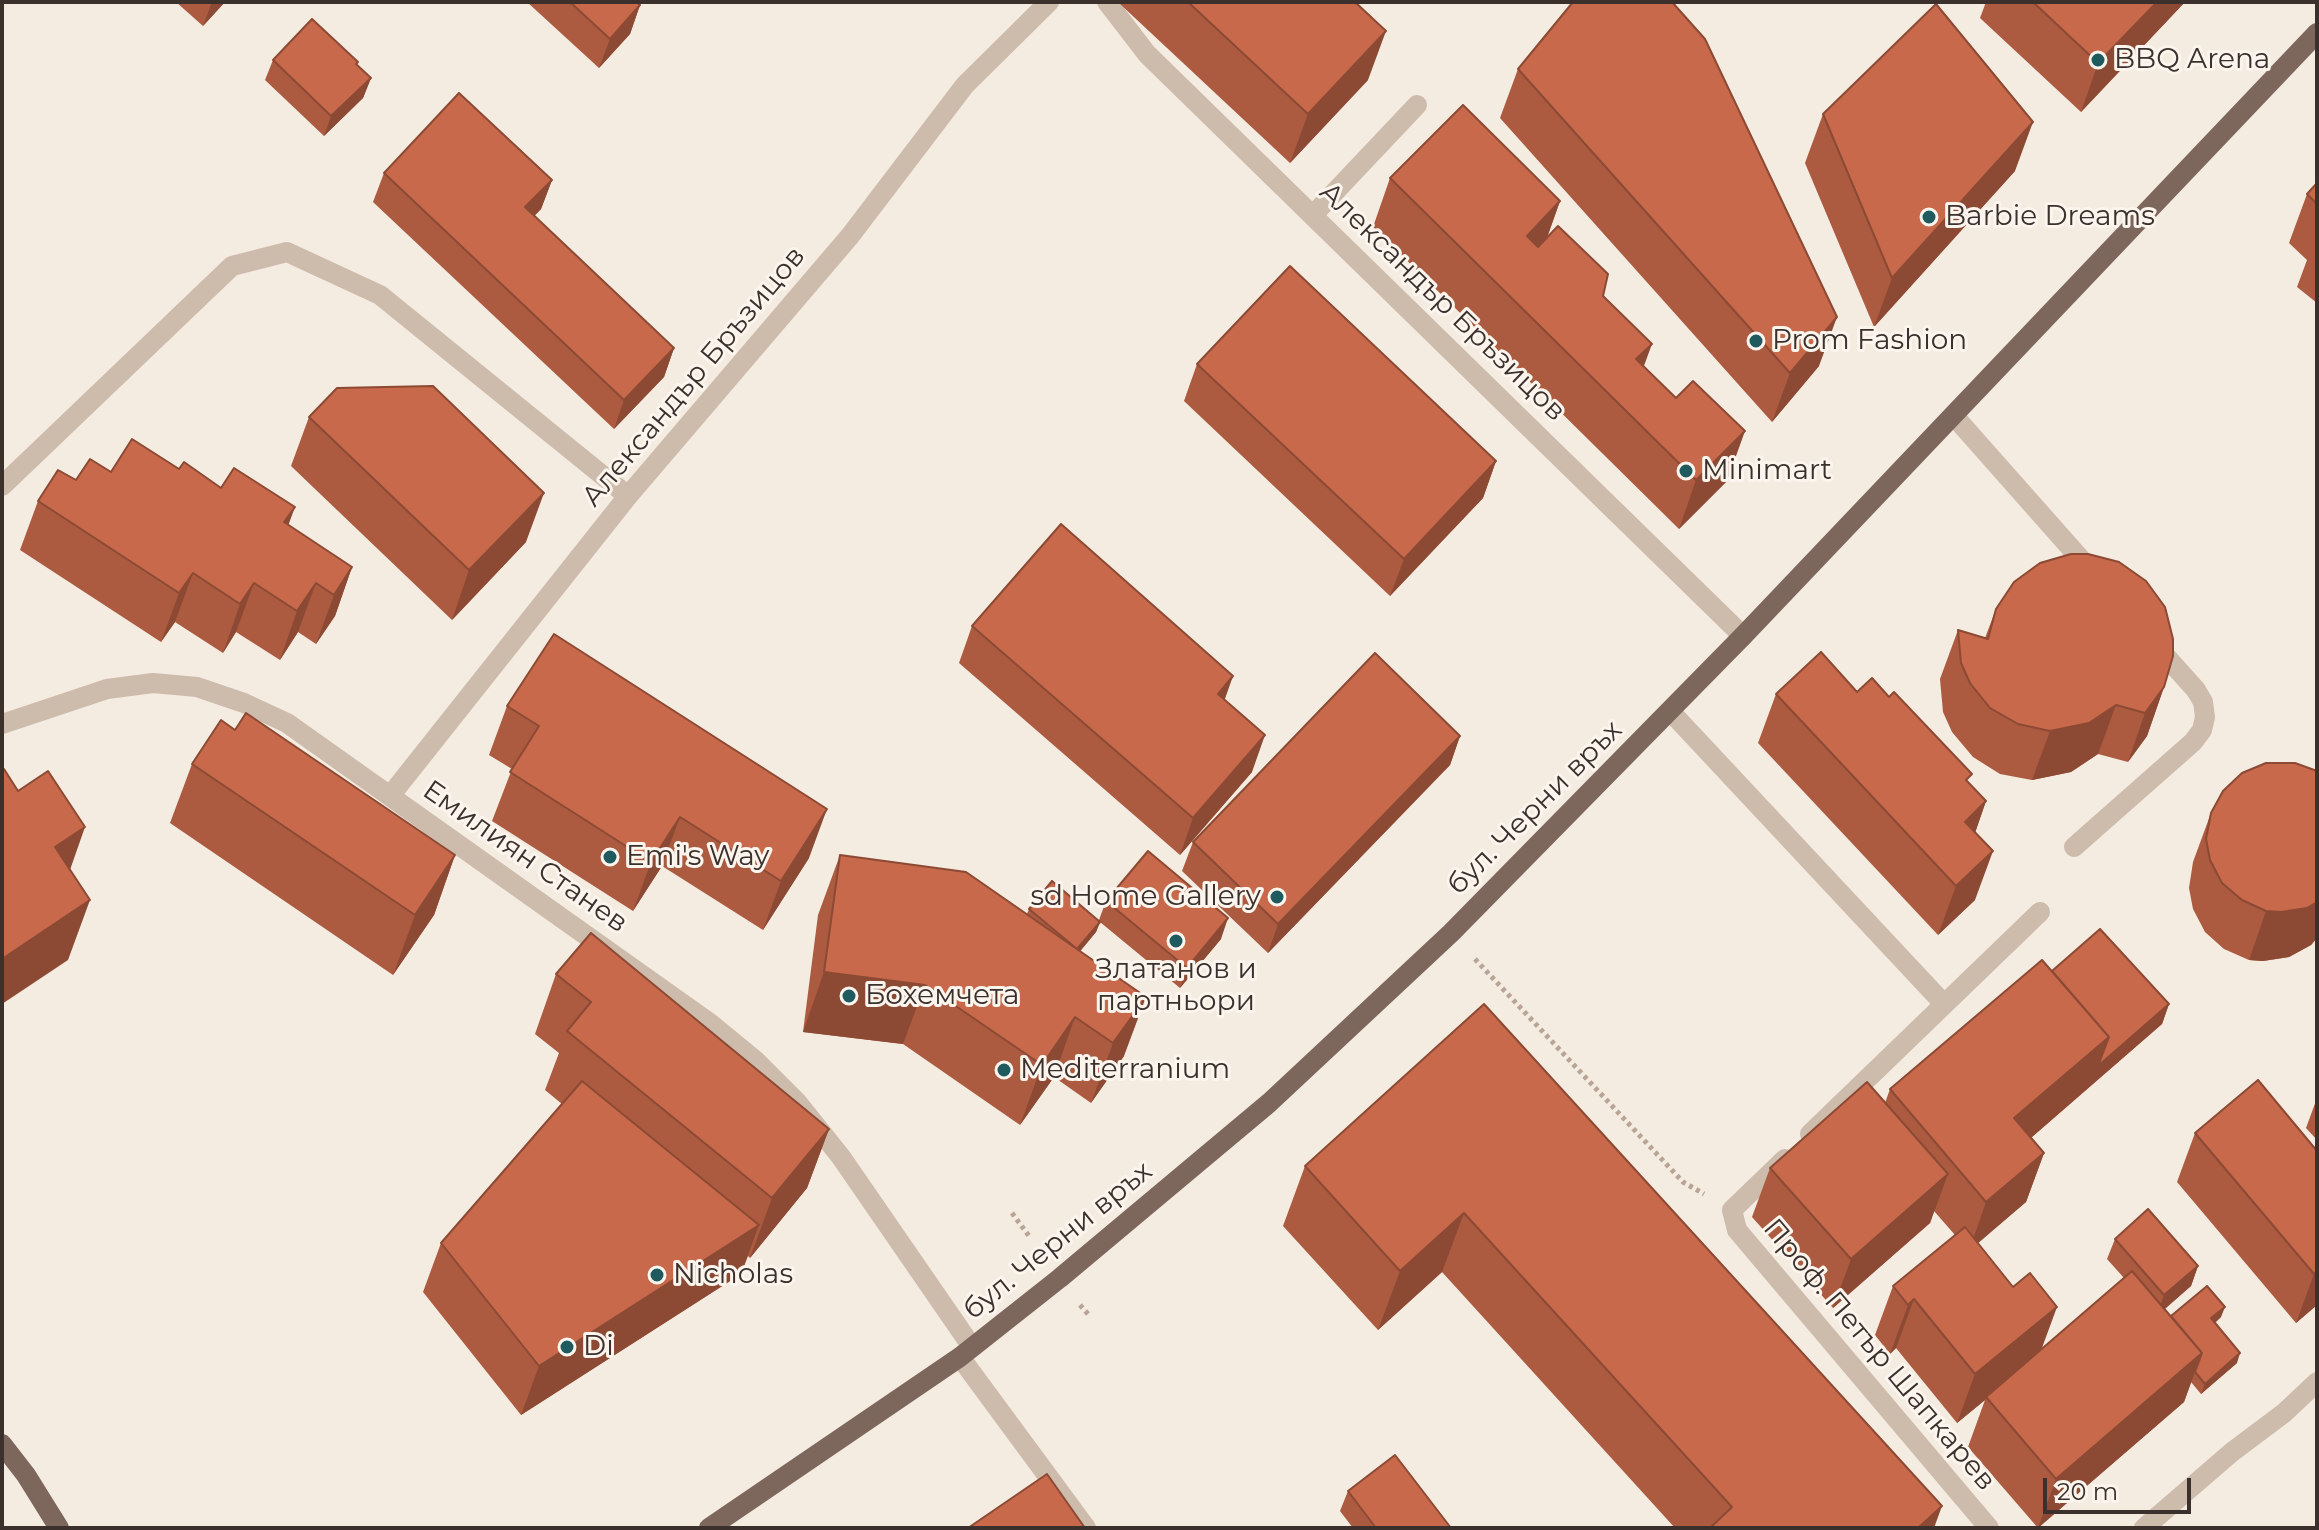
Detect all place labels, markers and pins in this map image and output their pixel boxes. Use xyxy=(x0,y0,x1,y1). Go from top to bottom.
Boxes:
place label: BBQ Arena xyxy=(2114,43,2270,77)
marker: BBQ Arena xyxy=(2089,51,2107,69)
place label: Barbie Dreams xyxy=(1945,200,2155,234)
marker: Barbie Dreams xyxy=(1920,208,1938,226)
place label: Prom Fashion xyxy=(1772,324,1967,358)
marker: Prom Fashion xyxy=(1747,332,1765,350)
place label: Minimart xyxy=(1702,454,1832,488)
marker: Minimart xyxy=(1677,462,1695,480)
place label: Emi's Way xyxy=(626,840,769,874)
marker: Emi's Way xyxy=(601,848,619,866)
place label: sd Home Gallery xyxy=(1030,880,1261,914)
marker: sd Home Gallery xyxy=(1268,888,1286,906)
marker: Златанов и партньори xyxy=(1167,932,1185,950)
place label: Златанов и партньори xyxy=(1095,953,1257,1019)
place label: Бохемчета xyxy=(865,979,1019,1013)
marker: Бохемчета xyxy=(840,987,858,1005)
place label: Mediterranium xyxy=(1020,1053,1230,1087)
marker: Mediterranium xyxy=(995,1061,1013,1079)
place label: Nicholas xyxy=(673,1258,793,1292)
marker: Nicholas xyxy=(648,1266,666,1284)
place label: Di xyxy=(583,1330,614,1364)
marker: Di xyxy=(558,1338,576,1356)

